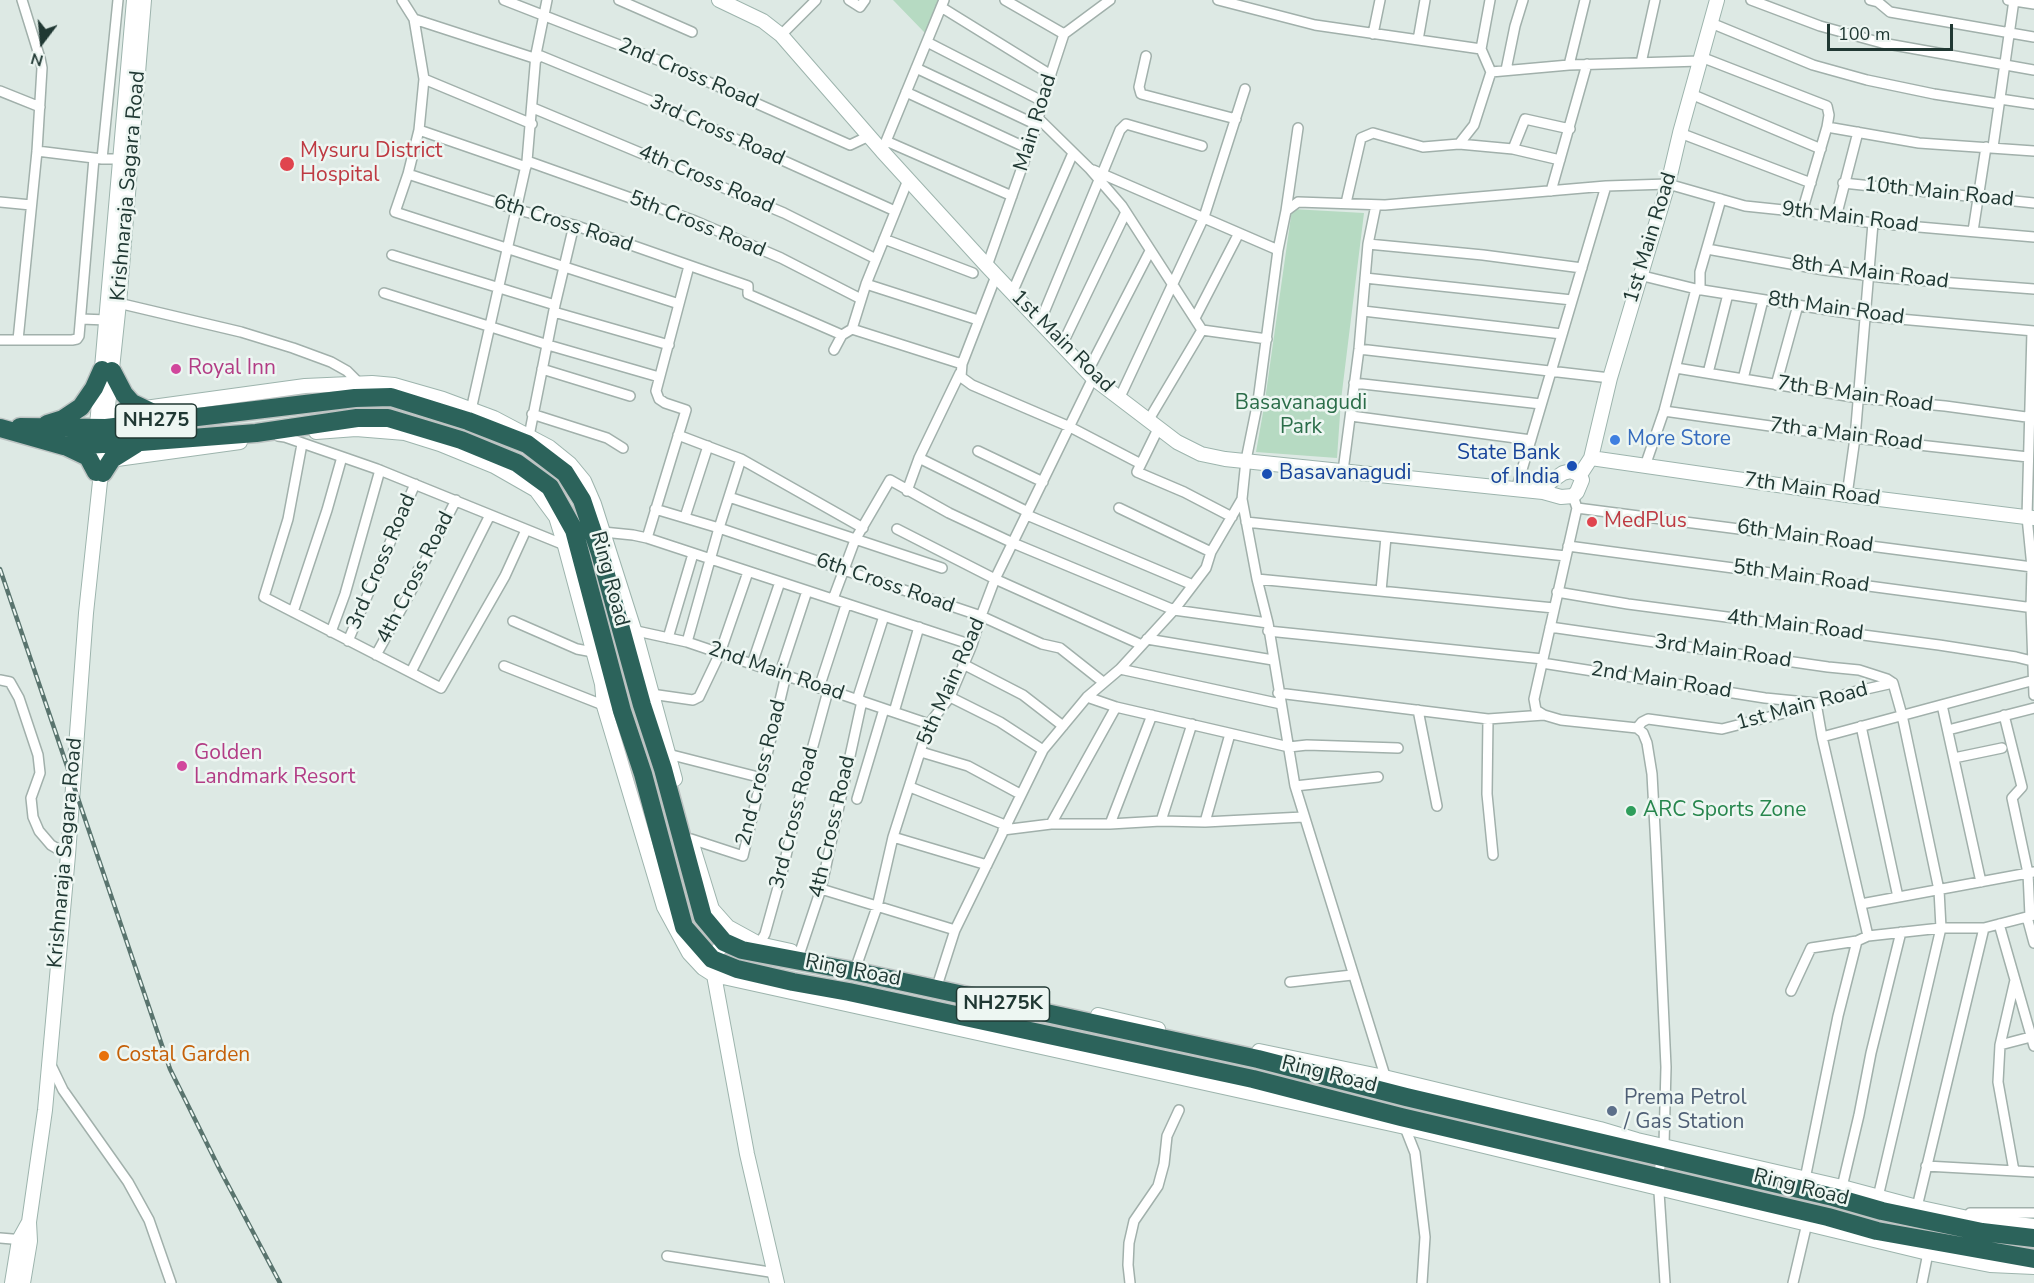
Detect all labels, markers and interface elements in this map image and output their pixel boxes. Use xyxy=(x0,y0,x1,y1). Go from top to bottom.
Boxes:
north arrow xyxy=(12,12,72,72)
scale bar xyxy=(1830,12,1956,50)
text: 100 m xyxy=(1838,22,1890,46)
street label: 2nd Cross Road xyxy=(614,33,762,115)
text: N xyxy=(28,47,46,72)
street label: Krishnaraja Sagara Road xyxy=(106,70,152,302)
street label: Main Road xyxy=(1009,71,1063,175)
street label: 3rd Cross Road xyxy=(646,90,788,172)
place label: Mysuru District Hospital xyxy=(300,139,442,189)
street label: 4th Cross Road xyxy=(634,140,778,220)
marker: Mysuru District Hospital xyxy=(278,155,296,173)
street label: 1st Main Road xyxy=(1619,170,1683,306)
street label: 10th Main Road xyxy=(1863,173,2015,213)
street label: 5th Cross Road xyxy=(625,186,769,264)
street label: 6th Cross Road xyxy=(490,190,636,258)
street label: 9th Main Road xyxy=(1780,197,1920,239)
street label: 8th A Main Road xyxy=(1790,251,1950,295)
street label: 1st Main Road xyxy=(1005,285,1119,399)
street label: 8th Main Road xyxy=(1766,287,1906,331)
place label: Royal Inn xyxy=(188,356,276,382)
marker: Royal Inn xyxy=(169,362,183,376)
street label: 7th B Main Road xyxy=(1776,372,1934,418)
park label: Basavanagudi Park xyxy=(1235,391,1367,441)
road number: NH275 xyxy=(116,404,196,438)
street label: 7th a Main Road xyxy=(1768,413,1924,457)
place label: More Store xyxy=(1627,427,1731,453)
marker: More Store xyxy=(1608,433,1622,447)
place label: State Bank of India xyxy=(1457,441,1560,491)
marker: State Bank of India xyxy=(1565,459,1579,473)
place label: Basavanagudi xyxy=(1279,461,1411,487)
marker: Basavanagudi xyxy=(1260,467,1274,481)
street label: 7th Main Road xyxy=(1742,468,1882,512)
street label: 3rd Cross Road xyxy=(342,490,422,634)
street label: 4th Cross Road xyxy=(372,508,460,648)
place label: MedPlus xyxy=(1604,509,1687,535)
marker: MedPlus xyxy=(1585,515,1599,529)
street label: 6th Main Road xyxy=(1735,515,1875,559)
street label: Ring Road xyxy=(584,529,634,629)
street label: 6th Cross Road xyxy=(812,548,958,620)
street label: 5th Main Road xyxy=(1731,555,1871,599)
street label: 4th Main Road xyxy=(1725,605,1865,647)
street label: 5th Main Road xyxy=(913,614,991,750)
street label: 3rd Main Road xyxy=(1653,630,1793,674)
street label: 2nd Main Road xyxy=(705,637,847,707)
street label: 2nd Main Road xyxy=(1589,657,1733,705)
street label: 1st Main Road xyxy=(1733,677,1871,737)
street label: 2nd Cross Road xyxy=(732,697,792,849)
street label: Krishnaraja Sagara Road xyxy=(43,737,89,969)
place label: Golden Landmark Resort xyxy=(194,741,355,791)
street label: 3rd Cross Road xyxy=(765,744,825,892)
street label: 4th Cross Road xyxy=(804,754,862,900)
marker: Golden Landmark Resort xyxy=(175,759,189,773)
place label: ARC Sports Zone xyxy=(1643,798,1806,824)
marker: ARC Sports Zone xyxy=(1624,804,1638,818)
street label: Ring Road xyxy=(803,949,903,993)
road number: NH275K xyxy=(956,987,1050,1021)
place label: Costal Garden xyxy=(116,1043,250,1069)
marker: Costal Garden xyxy=(97,1049,111,1063)
street label: Ring Road xyxy=(1279,1051,1379,1099)
place label: Prema Petrol / Gas Station xyxy=(1624,1086,1747,1136)
marker: Prema Petrol / Gas Station xyxy=(1605,1104,1619,1118)
street label: Ring Road xyxy=(1751,1164,1851,1212)

